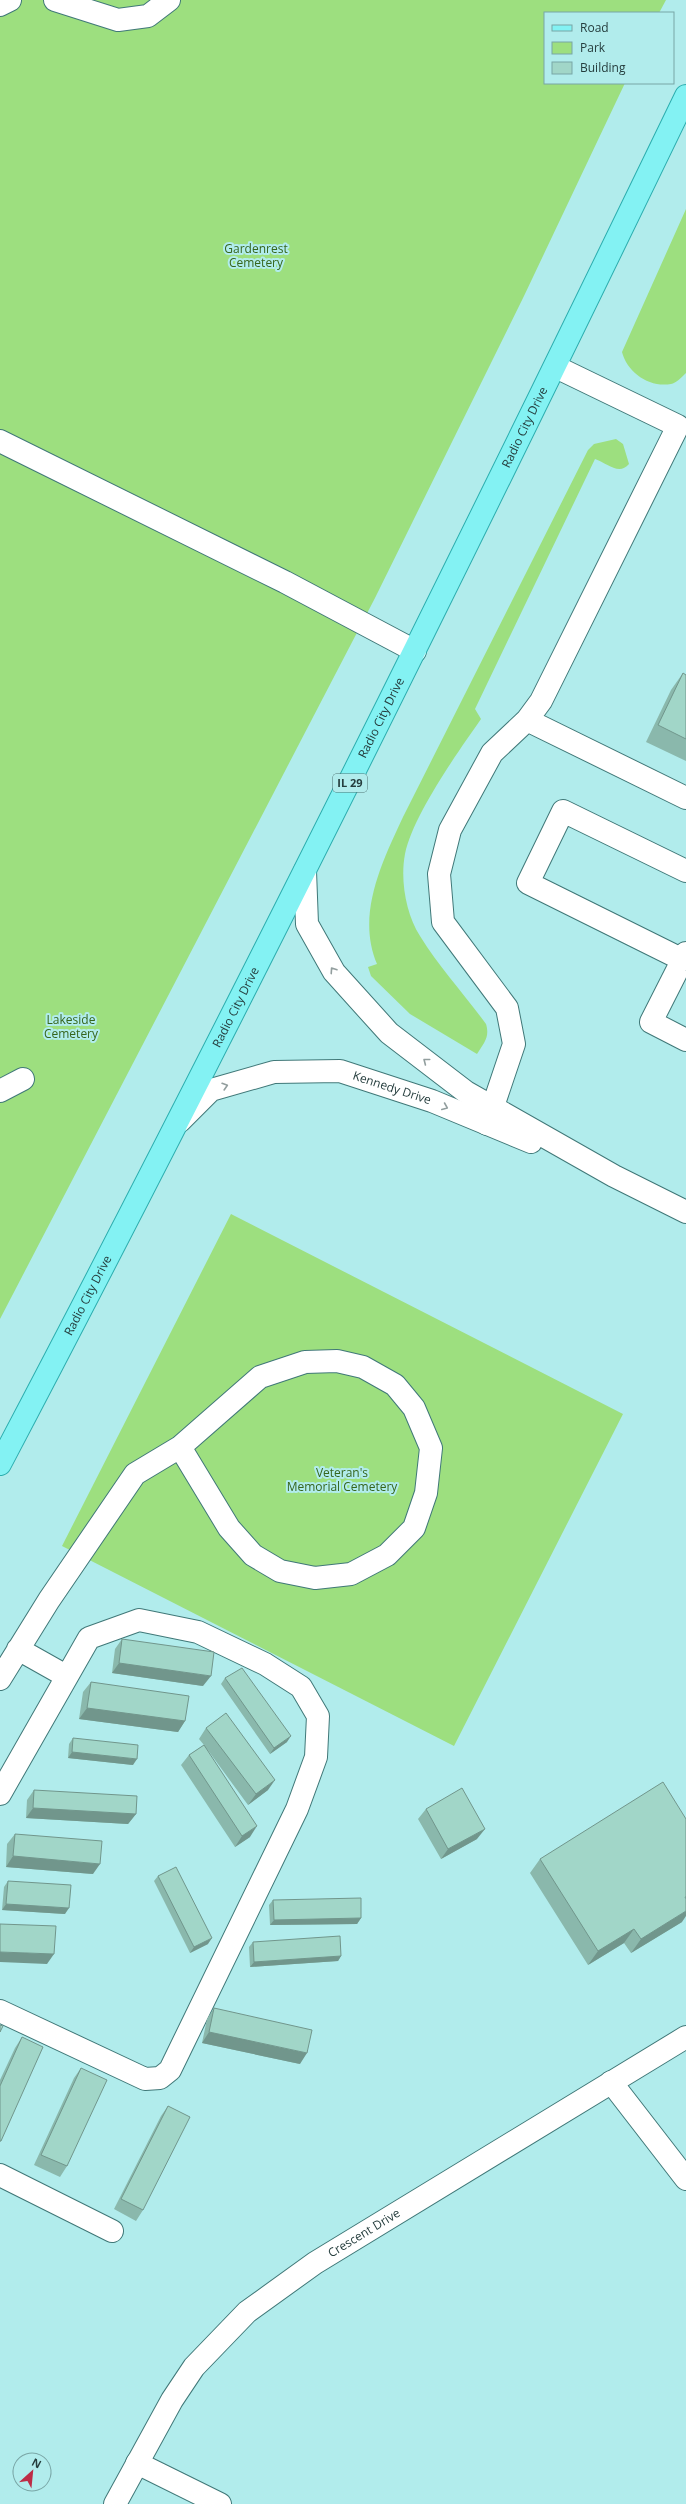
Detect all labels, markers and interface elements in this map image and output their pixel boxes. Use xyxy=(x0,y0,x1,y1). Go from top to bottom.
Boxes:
legend xyxy=(544,12,674,84)
text: Road xyxy=(580,19,609,36)
text: Park xyxy=(580,39,606,56)
text: Building xyxy=(580,59,626,76)
park label: Gardenrest Cemetery xyxy=(224,240,288,271)
street label: Radio City Drive xyxy=(497,383,551,470)
street label: Radio City Drive xyxy=(354,674,408,761)
road number: IL 29 xyxy=(333,774,367,792)
street label: Radio City Drive xyxy=(208,964,263,1050)
one-way arrow xyxy=(330,967,338,974)
park label: Lakeside Cemetery xyxy=(44,1011,99,1042)
one-way arrow xyxy=(423,1059,430,1066)
street label: Kennedy Drive xyxy=(351,1067,434,1108)
one-way arrow xyxy=(221,1082,228,1091)
one-way arrow xyxy=(441,1102,448,1110)
street label: Radio City Drive xyxy=(60,1252,116,1338)
park label: Veteran's Memorial Cemetery xyxy=(287,1464,398,1495)
street label: Crescent Drive xyxy=(325,2204,403,2261)
north arrow xyxy=(12,2452,52,2492)
text: N xyxy=(29,2454,44,2471)

